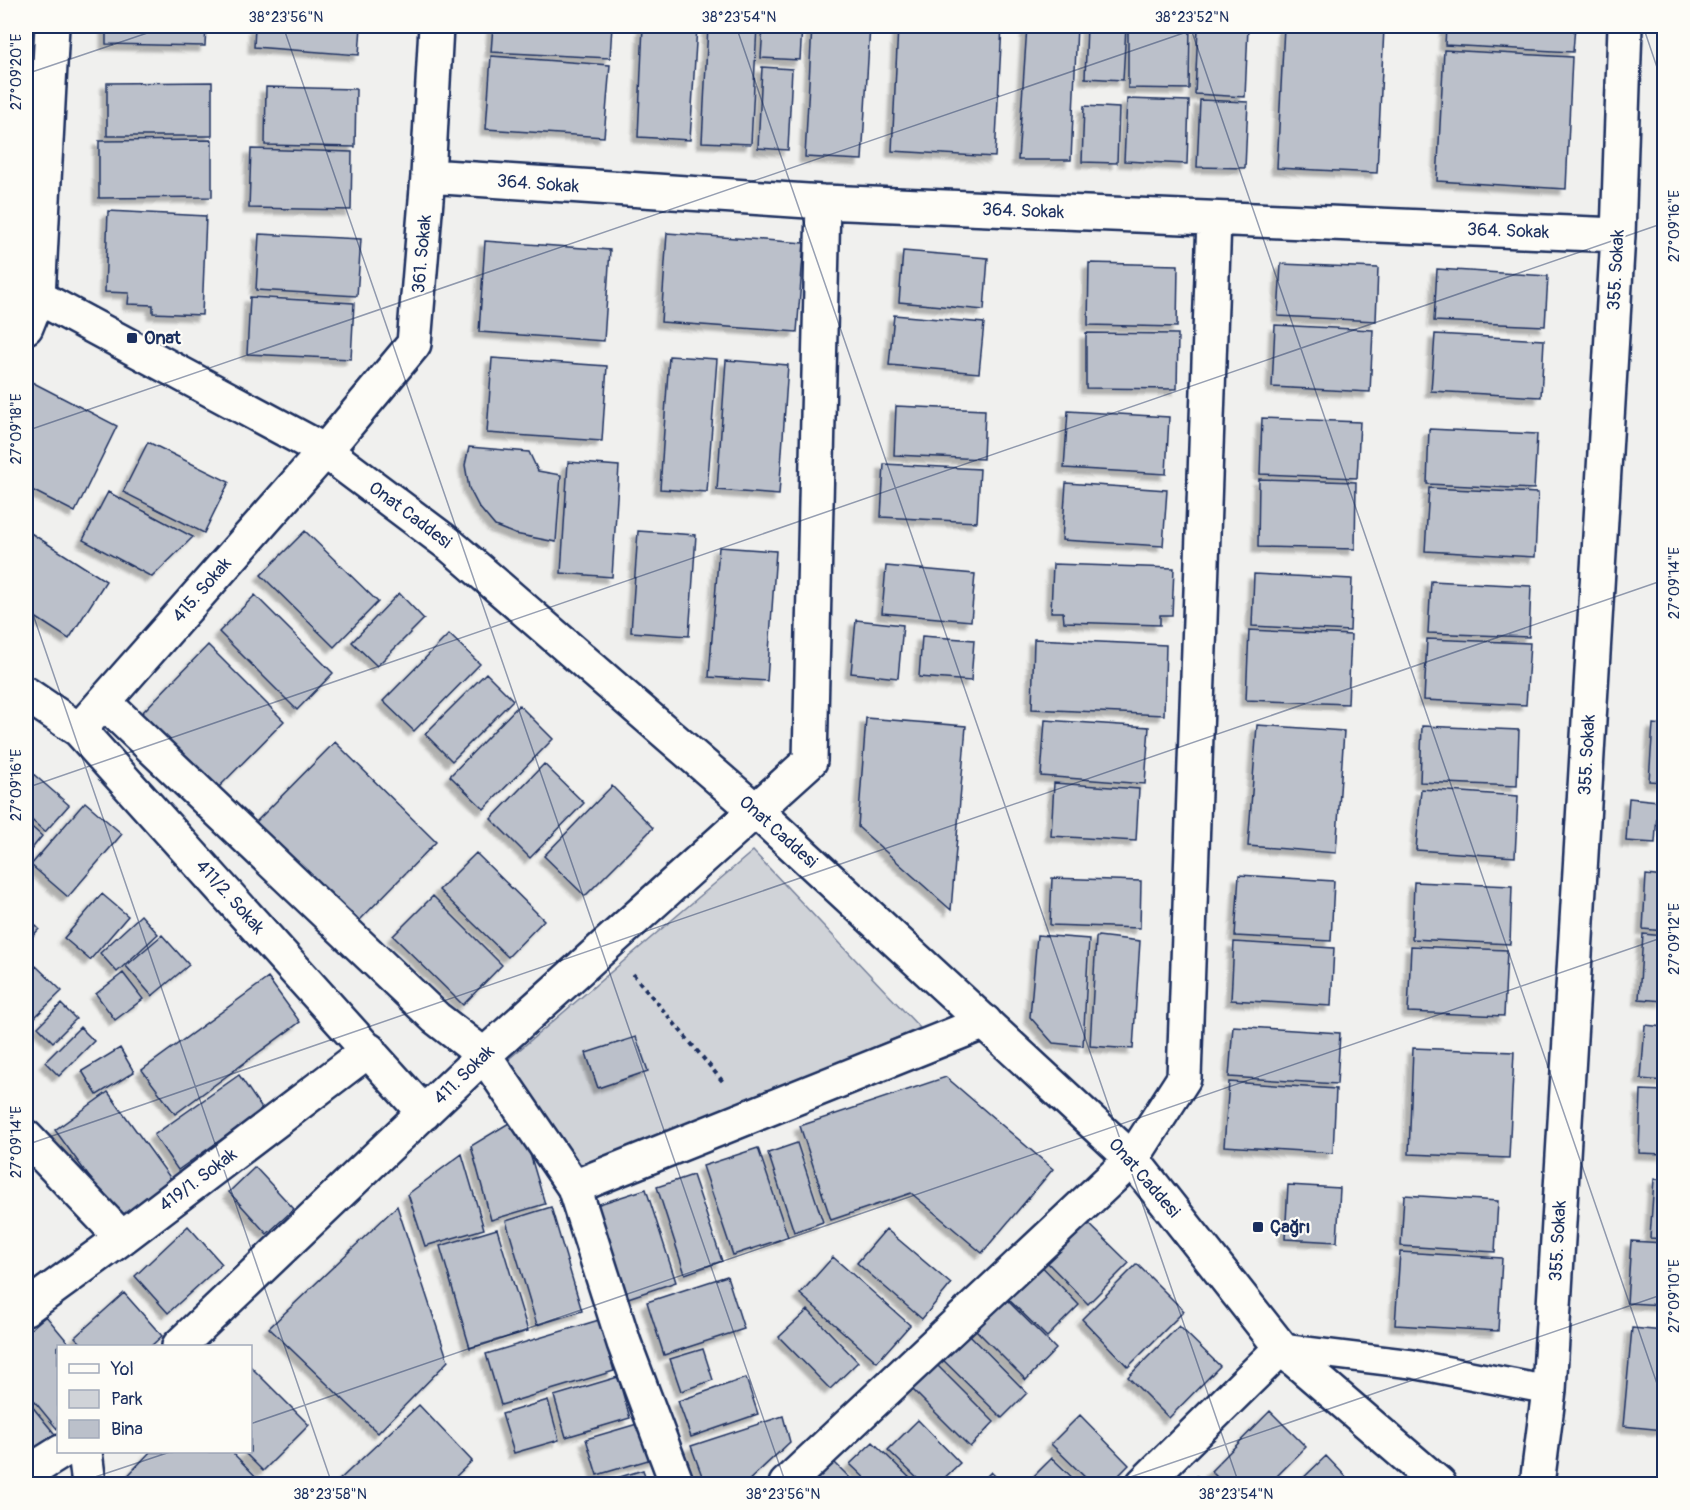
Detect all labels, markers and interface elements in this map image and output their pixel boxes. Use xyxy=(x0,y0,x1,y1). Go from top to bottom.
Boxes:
text: 38°23'56"N xyxy=(249,8,323,27)
text: 38°23'54"N xyxy=(702,8,776,27)
text: 38°23'52"N xyxy=(1155,8,1229,27)
text: 27°09'20"E xyxy=(7,34,26,110)
street label: 364. Sokak xyxy=(496,170,580,198)
text: 27°09'16"E xyxy=(1665,190,1684,262)
street label: 364. Sokak xyxy=(981,198,1065,224)
street label: 361. Sokak xyxy=(407,213,437,294)
street label: 364. Sokak xyxy=(1466,218,1550,244)
street label: 355. Sokak xyxy=(1602,228,1630,311)
place label: Onat xyxy=(144,327,181,350)
marker: Onat xyxy=(125,331,139,345)
text: 27°09'18"E xyxy=(7,393,26,465)
street label: Onat Caddesi xyxy=(364,476,456,554)
text: 27°09'14"E xyxy=(1665,547,1684,619)
street label: 415. Sokak xyxy=(168,552,237,627)
street label: 355. Sokak xyxy=(1573,713,1601,796)
text: 27°09'16"E xyxy=(7,749,26,821)
street label: Onat Caddesi xyxy=(734,791,822,873)
street label: 411/2. Sokak xyxy=(191,855,270,939)
text: 27°09'12"E xyxy=(1665,903,1684,975)
street label: 411. Sokak xyxy=(429,1040,500,1110)
text: 27°09'14"E xyxy=(7,1106,26,1178)
street label: Onat Caddesi xyxy=(1103,1133,1185,1223)
street label: 419/1. Sokak xyxy=(154,1143,242,1217)
street label: 355. Sokak xyxy=(1544,1199,1572,1282)
place label: Çağrı xyxy=(1270,1216,1310,1239)
marker: Çağrı xyxy=(1251,1220,1265,1234)
text: 27°09'10"E xyxy=(1665,1259,1684,1333)
legend xyxy=(57,1345,252,1453)
text: Yol xyxy=(110,1358,134,1381)
text: Park xyxy=(111,1388,143,1411)
text: Bina xyxy=(111,1418,143,1441)
text: 38°23'58"N xyxy=(293,1485,367,1504)
text: 38°23'56"N xyxy=(746,1485,820,1504)
text: 38°23'54"N xyxy=(1199,1485,1273,1504)

